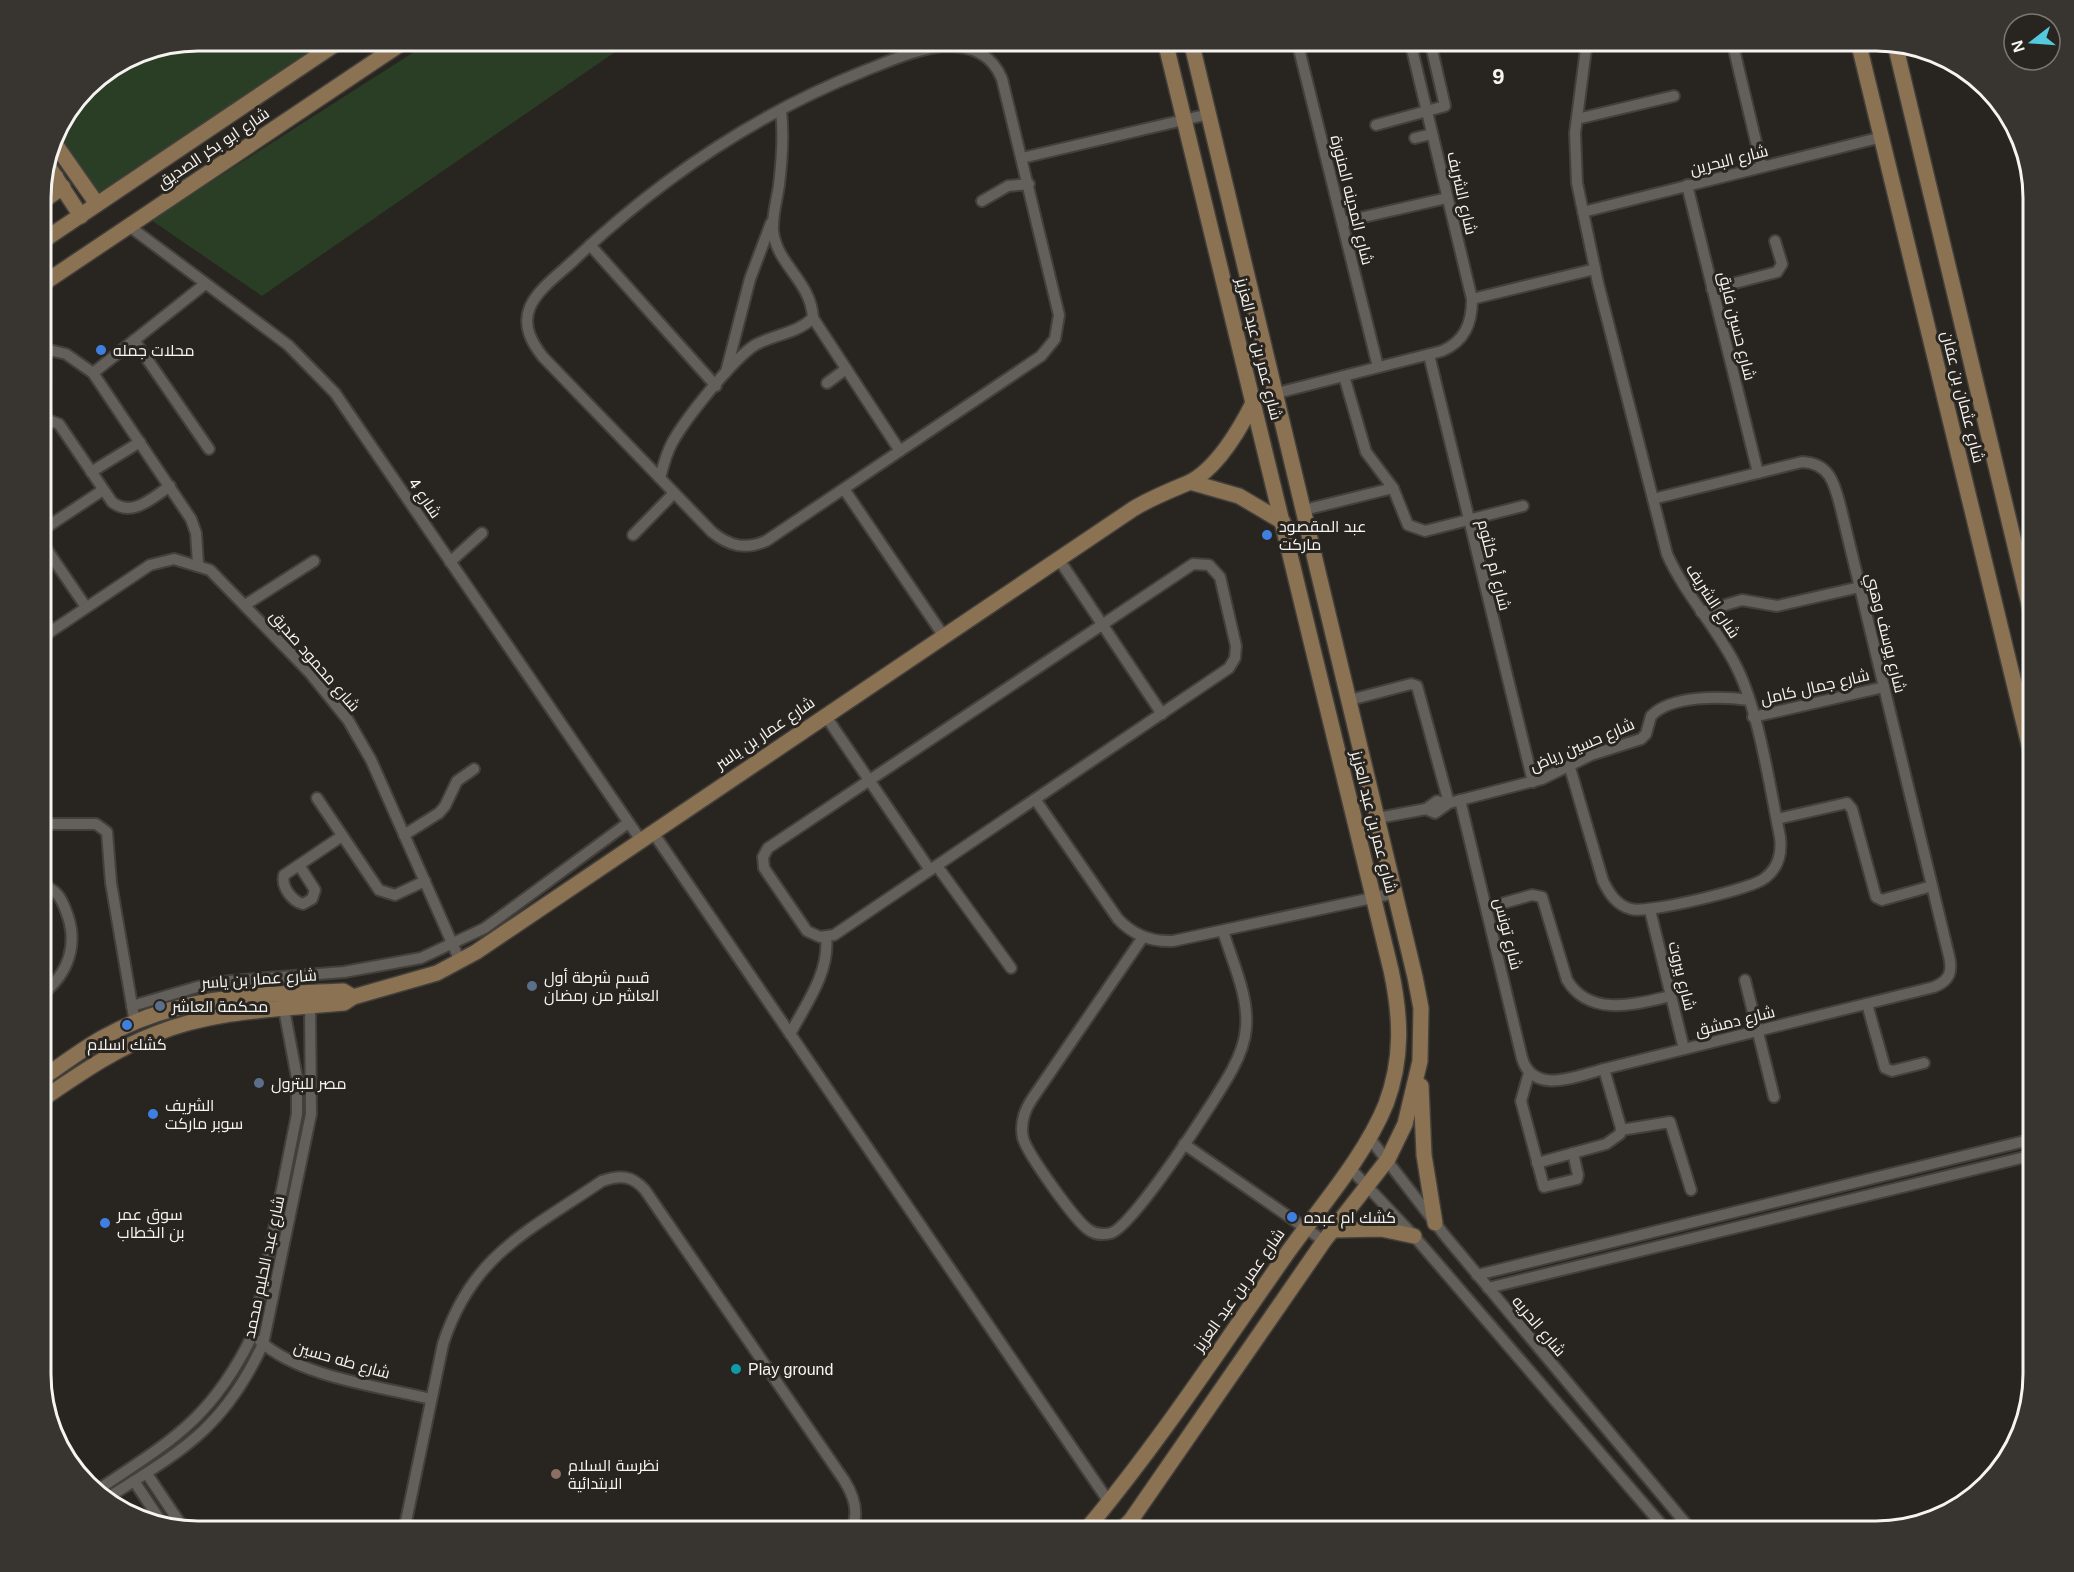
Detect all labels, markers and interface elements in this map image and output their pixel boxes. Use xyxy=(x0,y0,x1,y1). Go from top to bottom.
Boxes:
north arrow xyxy=(2002,12,2062,72)
text: N xyxy=(2008,38,2028,54)
district label: 9 xyxy=(1492,64,1506,89)
street label: شارع ابو بكر الصديق xyxy=(154,104,274,194)
street label: شارع المدينه المنورة xyxy=(1325,133,1376,267)
street label: شارع البحرين xyxy=(1688,142,1771,181)
street label: شارع الشريف xyxy=(1441,150,1480,237)
street label: شارع حسين فايق xyxy=(1712,270,1759,383)
street label: شارع عمر بن عبد العزيز xyxy=(1230,275,1285,423)
street label: شارع عثمان بن عفان xyxy=(1935,329,1988,465)
place label: محلات جمله xyxy=(113,342,195,360)
marker: محلات جمله xyxy=(94,343,108,357)
street label: شارع 4 xyxy=(403,475,444,523)
place label: عبد المقصود ماركت xyxy=(1279,518,1367,554)
street label: شارع أم كلثوم xyxy=(1472,518,1514,613)
marker: عبد المقصود ماركت xyxy=(1260,528,1274,542)
street label: شارع الشريف xyxy=(1680,561,1743,643)
street label: شارع يوسف وهبي xyxy=(1858,571,1909,696)
street label: شارع محمود صديق xyxy=(264,607,363,717)
street label: شارع جمال كامل xyxy=(1759,666,1872,711)
street label: شارع عمار بن ياسر xyxy=(711,694,819,775)
street label: شارع حسين رياض xyxy=(1527,715,1638,777)
street label: شارع عمر بن عبد العزيز xyxy=(1345,748,1400,896)
street label: شارع تونس xyxy=(1488,896,1525,972)
street label: شارع بيروت xyxy=(1662,940,1699,1013)
street label: شارع عمار بن ياسر xyxy=(200,966,318,995)
place label: قسم شرطة أول العاشر من رمضان xyxy=(544,968,659,1006)
marker: قسم شرطة أول العاشر من رمضان xyxy=(525,979,539,993)
place label: محكمة العاشر xyxy=(171,998,268,1016)
marker: محكمة العاشر xyxy=(153,999,167,1013)
street label: شارع دمشق xyxy=(1693,1003,1777,1042)
marker: كشك اسلام xyxy=(120,1018,134,1032)
place label: كشك اسلام xyxy=(87,1036,167,1056)
place label: مصر للبترول xyxy=(271,1075,347,1094)
marker: مصر للبترول xyxy=(252,1076,266,1090)
place label: الشريف سوبر ماركت xyxy=(165,1097,243,1133)
marker: الشريف سوبر ماركت xyxy=(146,1107,160,1121)
street label: شارع عبد الحليم محمد xyxy=(241,1194,290,1340)
place label: سوق عمر بن الخطاب xyxy=(116,1206,185,1243)
place label: كشك ام عبده xyxy=(1304,1209,1396,1229)
marker: كشك ام عبده xyxy=(1285,1210,1299,1224)
marker: سوق عمر بن الخطاب xyxy=(98,1216,112,1230)
street label: شارع عمر بن عبد العزيز xyxy=(1190,1225,1290,1357)
street label: شارع الحريه xyxy=(1507,1292,1569,1362)
street label: شارع طه حسين xyxy=(291,1338,392,1385)
place label: Play ground xyxy=(748,1361,833,1378)
marker: Play ground xyxy=(729,1362,743,1376)
place label: نظرسة السلام الابتدائية xyxy=(568,1457,659,1493)
marker: نظرسة السلام الابتدائية xyxy=(549,1467,563,1481)

